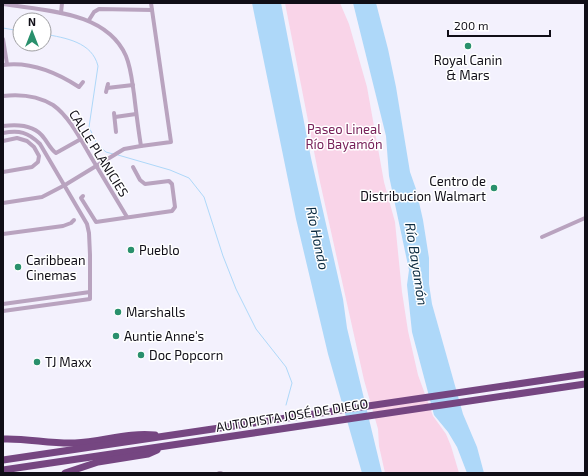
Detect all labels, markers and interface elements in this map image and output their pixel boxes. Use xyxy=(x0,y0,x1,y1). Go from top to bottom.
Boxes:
north arrow xyxy=(12,12,52,52)
scale bar xyxy=(448,12,550,38)
text: N xyxy=(28,15,36,28)
text: 200 m xyxy=(454,18,488,32)
marker: Royal Canin & Mars xyxy=(463,41,473,51)
place label: Royal Canin & Mars xyxy=(434,52,502,83)
street label: CALLE PLANICIES xyxy=(66,107,132,199)
park label: Paseo Lineal Río Bayamón xyxy=(305,121,383,152)
place label: Centro de Distribucion Walmart xyxy=(360,173,486,204)
marker: Centro de Distribucion Walmart xyxy=(489,183,499,193)
water label: Río Hondo xyxy=(303,205,333,271)
water label: Río Bayamón xyxy=(402,221,432,307)
place label: Pueblo xyxy=(139,242,180,258)
marker: Pueblo xyxy=(126,245,136,255)
place label: Caribbean Cinemas xyxy=(26,252,85,283)
marker: Caribbean Cinemas xyxy=(13,262,23,272)
place label: Marshalls xyxy=(126,304,185,320)
marker: Marshalls xyxy=(113,307,123,317)
place label: Auntie Anne's xyxy=(124,328,204,344)
marker: Auntie Anne's xyxy=(111,331,121,341)
place label: Doc Popcorn xyxy=(149,347,223,363)
marker: Doc Popcorn xyxy=(136,350,146,360)
place label: TJ Maxx xyxy=(45,354,92,370)
marker: TJ Maxx xyxy=(32,357,42,367)
street label: AUTOPISTA JOSÉ DE DIEGO xyxy=(215,394,369,435)

